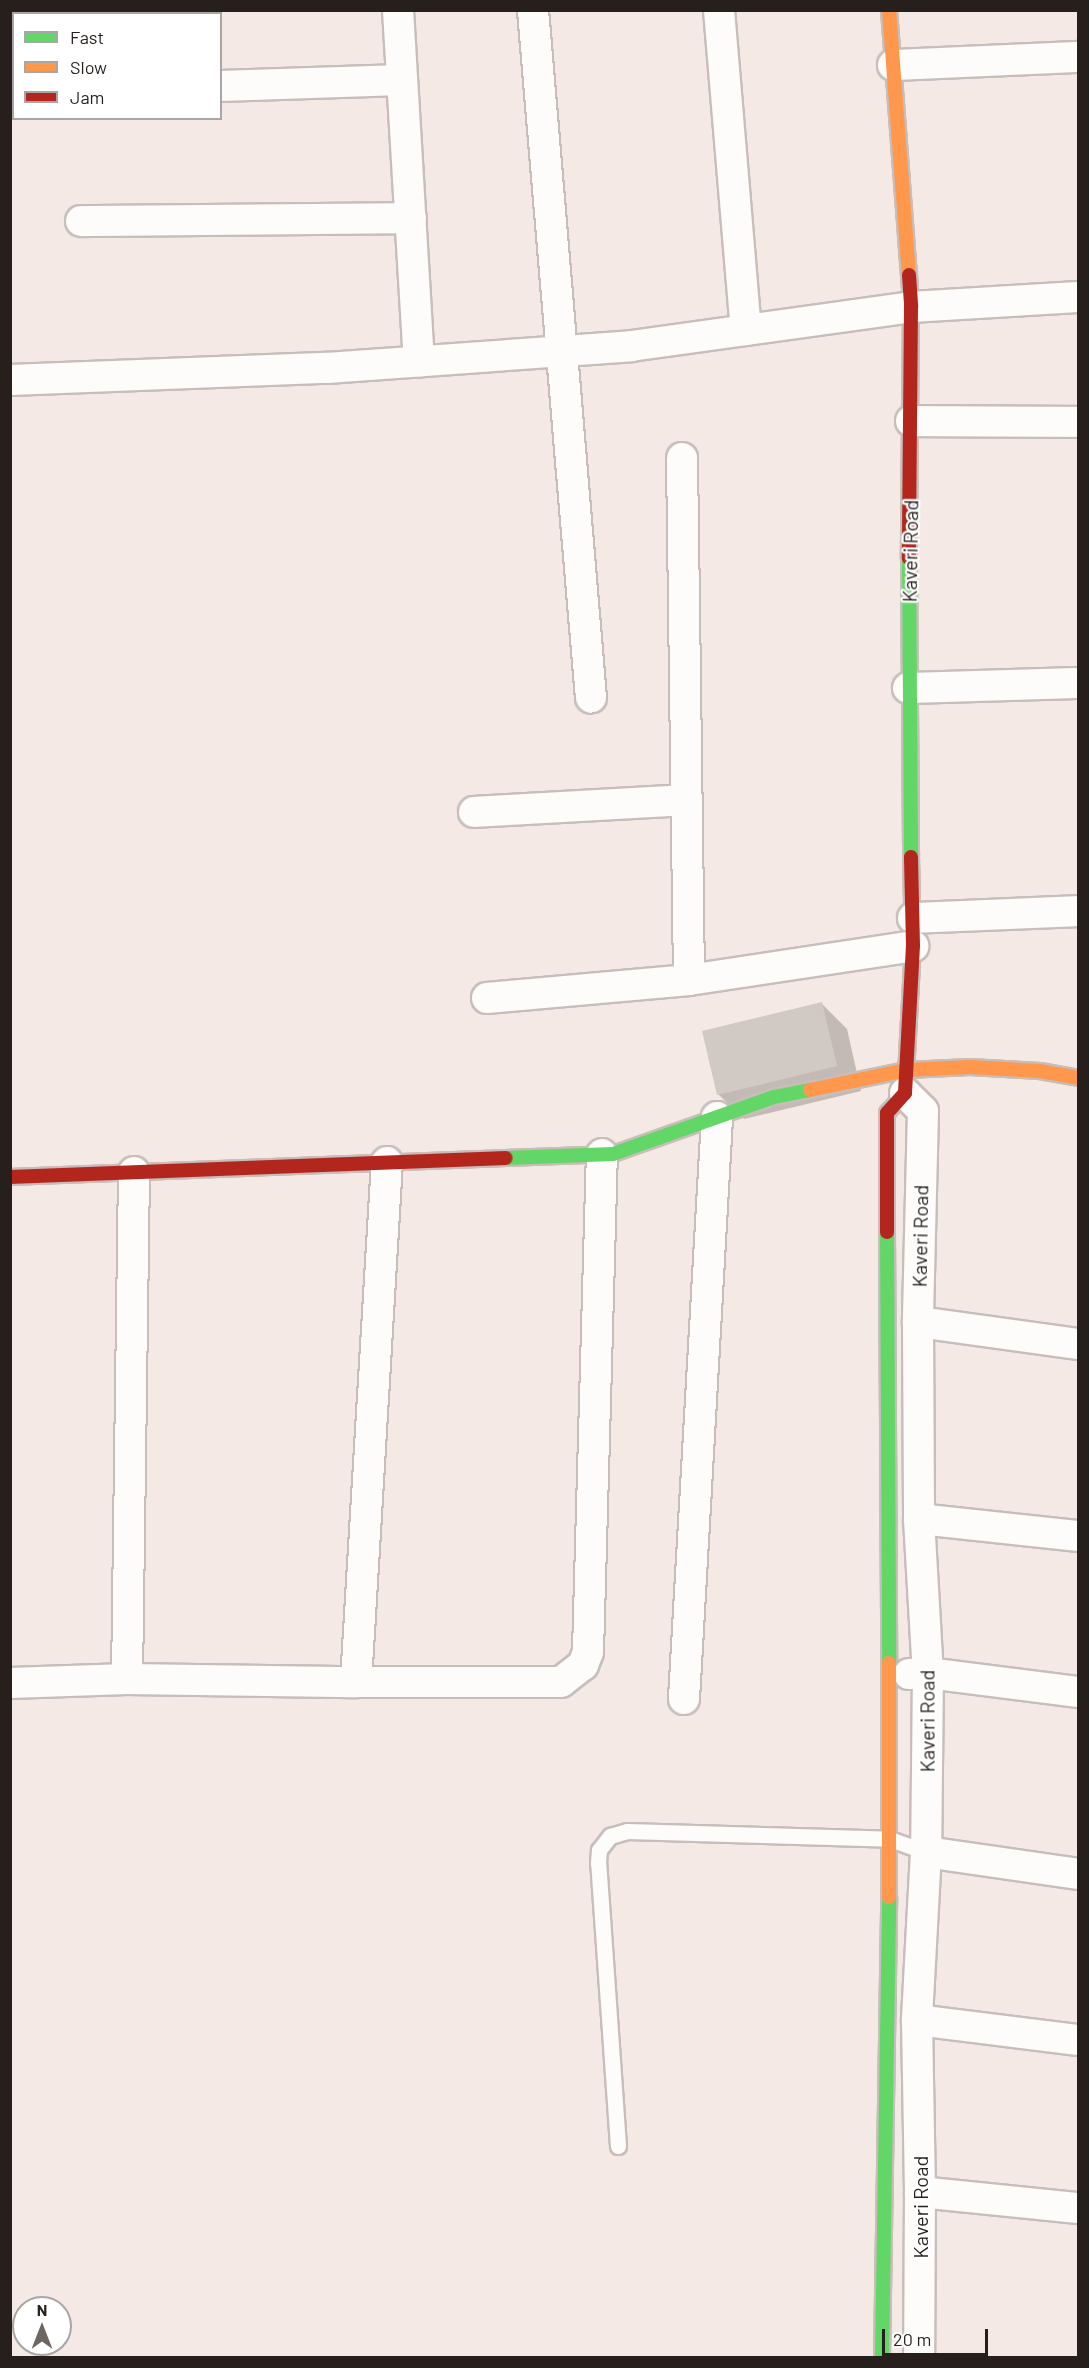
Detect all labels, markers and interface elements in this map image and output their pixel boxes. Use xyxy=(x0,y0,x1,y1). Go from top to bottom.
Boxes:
legend xyxy=(12,12,222,120)
text: Fast xyxy=(70,26,104,48)
text: Slow xyxy=(70,56,107,78)
text: Jam xyxy=(70,86,104,108)
street label: Kaveri Road xyxy=(897,499,923,603)
street label: Kaveri Road xyxy=(907,1184,933,1288)
street label: Kaveri Road xyxy=(915,1670,939,1772)
street label: Kaveri Road xyxy=(908,2156,932,2258)
north arrow xyxy=(12,2296,72,2356)
text: N xyxy=(37,2300,47,2319)
scale bar xyxy=(885,2317,992,2355)
text: 20 m xyxy=(893,2328,931,2350)

